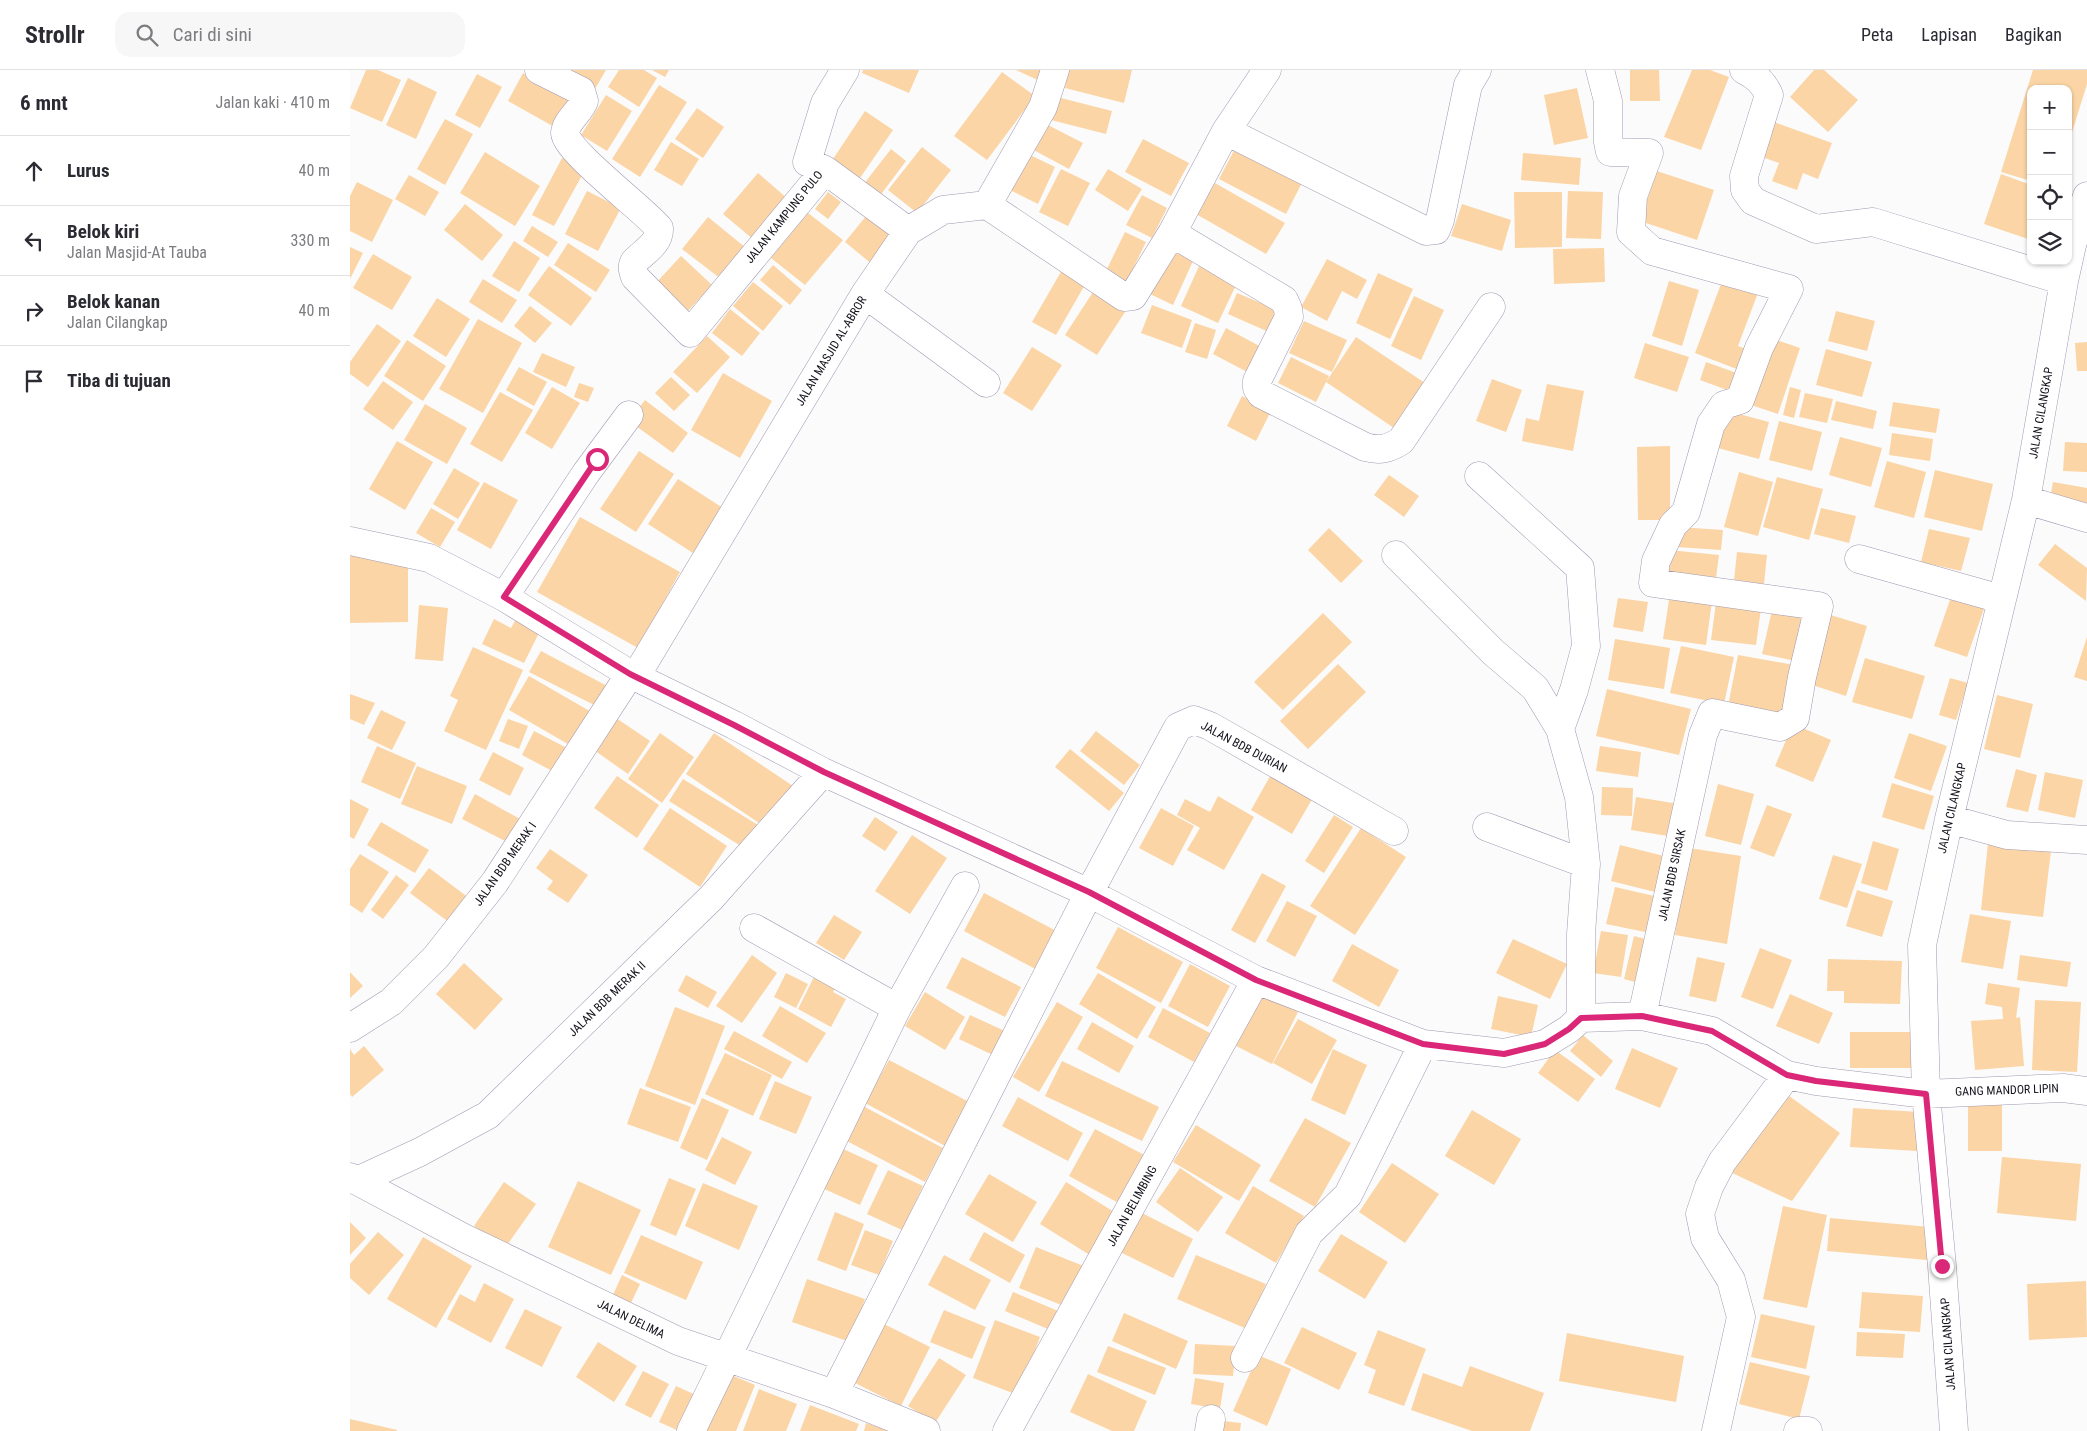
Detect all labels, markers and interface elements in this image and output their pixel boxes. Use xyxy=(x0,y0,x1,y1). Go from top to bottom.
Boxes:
search box xyxy=(115,12,465,57)
text: Strollr xyxy=(25,21,85,49)
icon: search xyxy=(133,21,161,49)
text: Cari di sini xyxy=(173,23,252,46)
text: Peta xyxy=(1861,24,1893,45)
text: Lapisan xyxy=(1921,24,1977,45)
text: Bagikan xyxy=(2005,24,2062,45)
map controls xyxy=(2027,85,2072,265)
button: + xyxy=(2027,85,2072,130)
text: 6 mnt xyxy=(20,91,68,115)
text: Jalan kaki · 410 m xyxy=(215,93,330,112)
button: − xyxy=(2027,130,2072,175)
icon: ahead xyxy=(20,157,48,185)
text: Lurus xyxy=(67,159,110,182)
text: 40 m xyxy=(298,161,330,180)
street label: JALAN KAMPUNG PULO xyxy=(742,168,826,266)
button: locate xyxy=(2027,175,2072,220)
text: Belok kiri xyxy=(67,220,139,243)
button: layers xyxy=(2027,220,2072,265)
icon: left xyxy=(20,227,48,255)
text: 330 m xyxy=(291,231,330,250)
text: Jalan Masjid-At Tauba xyxy=(67,243,207,262)
text: Belok kanan xyxy=(67,290,160,313)
street label: JALAN MASJID AL-ABROR xyxy=(793,293,870,408)
icon: right xyxy=(20,297,48,325)
text: 40 m xyxy=(298,301,330,320)
text: Jalan Cilangkap xyxy=(67,313,168,332)
street label: JALAN CILANGKAP xyxy=(2026,366,2056,460)
icon: arrive xyxy=(20,367,48,395)
text: Tiba di tujuan xyxy=(67,369,171,392)
route start xyxy=(586,448,609,471)
street label: JALAN BDB DURIAN xyxy=(1198,718,1290,776)
street label: JALAN CILANGKAP xyxy=(1935,761,1969,855)
street label: JALAN BDB MERAK I xyxy=(471,820,539,908)
street label: JALAN BDB SIRSAK xyxy=(1655,827,1689,922)
street label: JALAN BDB MERAK II xyxy=(566,959,648,1039)
street label: GANG MANDOR LIPIN xyxy=(1955,1081,2059,1099)
street label: JALAN BELIMBING xyxy=(1104,1163,1160,1249)
route end xyxy=(1931,1255,1954,1278)
street label: JALAN DELIMA xyxy=(595,1297,667,1341)
street label: JALAN CILANGKAP xyxy=(1938,1297,1958,1391)

